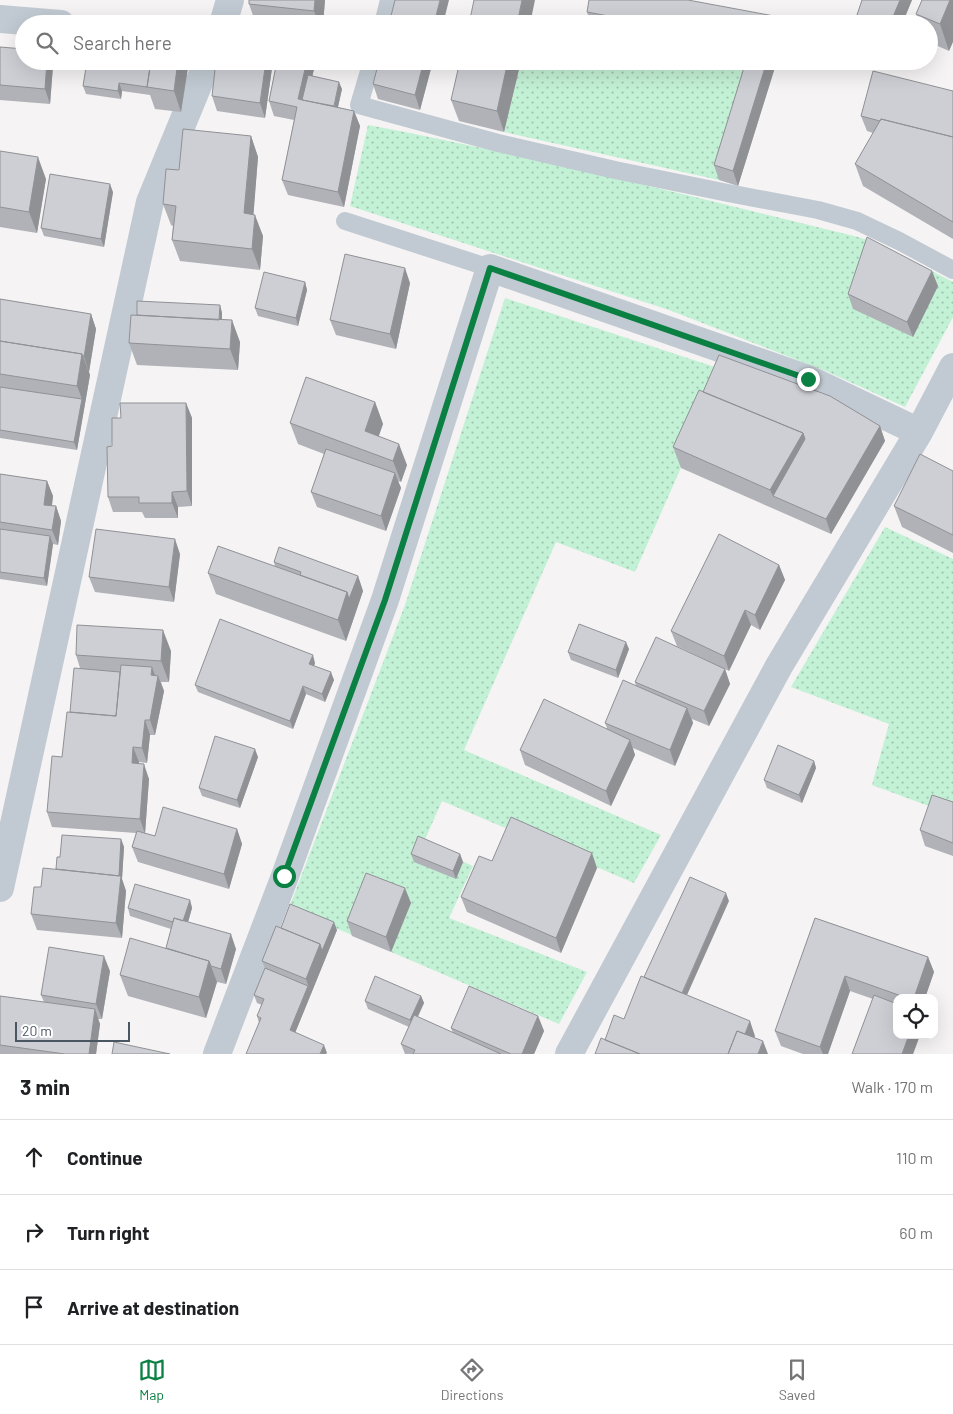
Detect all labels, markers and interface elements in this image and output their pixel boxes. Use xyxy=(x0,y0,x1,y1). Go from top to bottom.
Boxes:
search box xyxy=(15,15,938,70)
icon: search xyxy=(33,29,61,57)
text: Search here xyxy=(73,31,172,54)
route end xyxy=(797,368,820,391)
route start xyxy=(273,865,296,888)
map controls xyxy=(893,994,938,1039)
button: locate xyxy=(893,994,938,1039)
scale bar xyxy=(15,1019,130,1042)
text: 20 m xyxy=(22,1022,52,1039)
text: 3 min xyxy=(20,1074,70,1099)
text: Walk · 170 m xyxy=(851,1077,933,1096)
icon: ahead xyxy=(20,1143,48,1171)
text: Continue xyxy=(67,1146,143,1169)
text: 110 m xyxy=(896,1148,933,1167)
icon: right xyxy=(20,1218,48,1246)
text: Turn right xyxy=(67,1221,149,1244)
text: 60 m xyxy=(899,1223,933,1242)
icon: arrive xyxy=(20,1293,48,1321)
text: Arrive at destination xyxy=(67,1296,239,1319)
tab: Map xyxy=(138,1356,166,1403)
tab: Directions xyxy=(441,1356,503,1403)
tab: Saved xyxy=(779,1356,815,1403)

